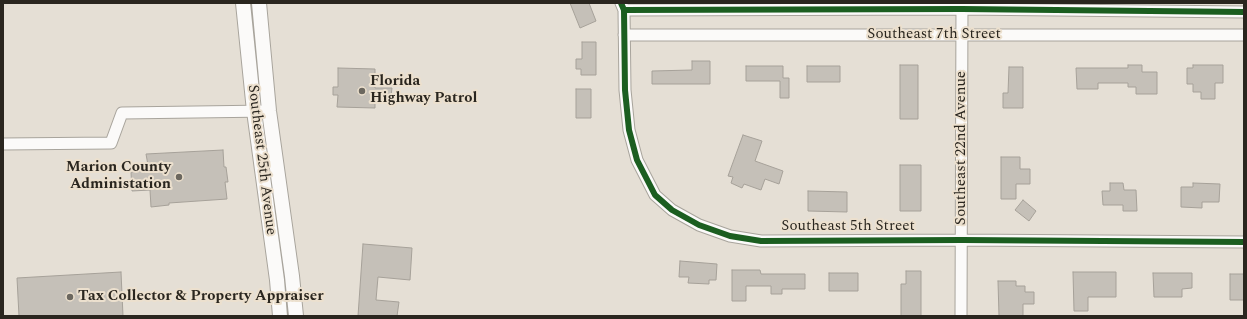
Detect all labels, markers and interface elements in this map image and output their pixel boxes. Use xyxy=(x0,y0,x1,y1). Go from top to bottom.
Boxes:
street label: Southeast 7th Street xyxy=(867,26,1001,44)
street label: Southeast 22nd Avenue xyxy=(953,71,971,225)
place label: Florida Highway Patrol xyxy=(370,73,477,108)
street label: Southeast 25th Avenue xyxy=(243,84,279,236)
marker: Florida Highway Patrol xyxy=(357,86,367,96)
place label: Marion County Administation xyxy=(66,159,171,194)
marker: Marion County Administation xyxy=(174,172,184,182)
street label: Southeast 5th Street xyxy=(781,218,915,236)
place label: Tax Collector & Property Appraiser xyxy=(78,288,324,306)
marker: Tax Collector & Property Appraiser xyxy=(65,292,75,302)

